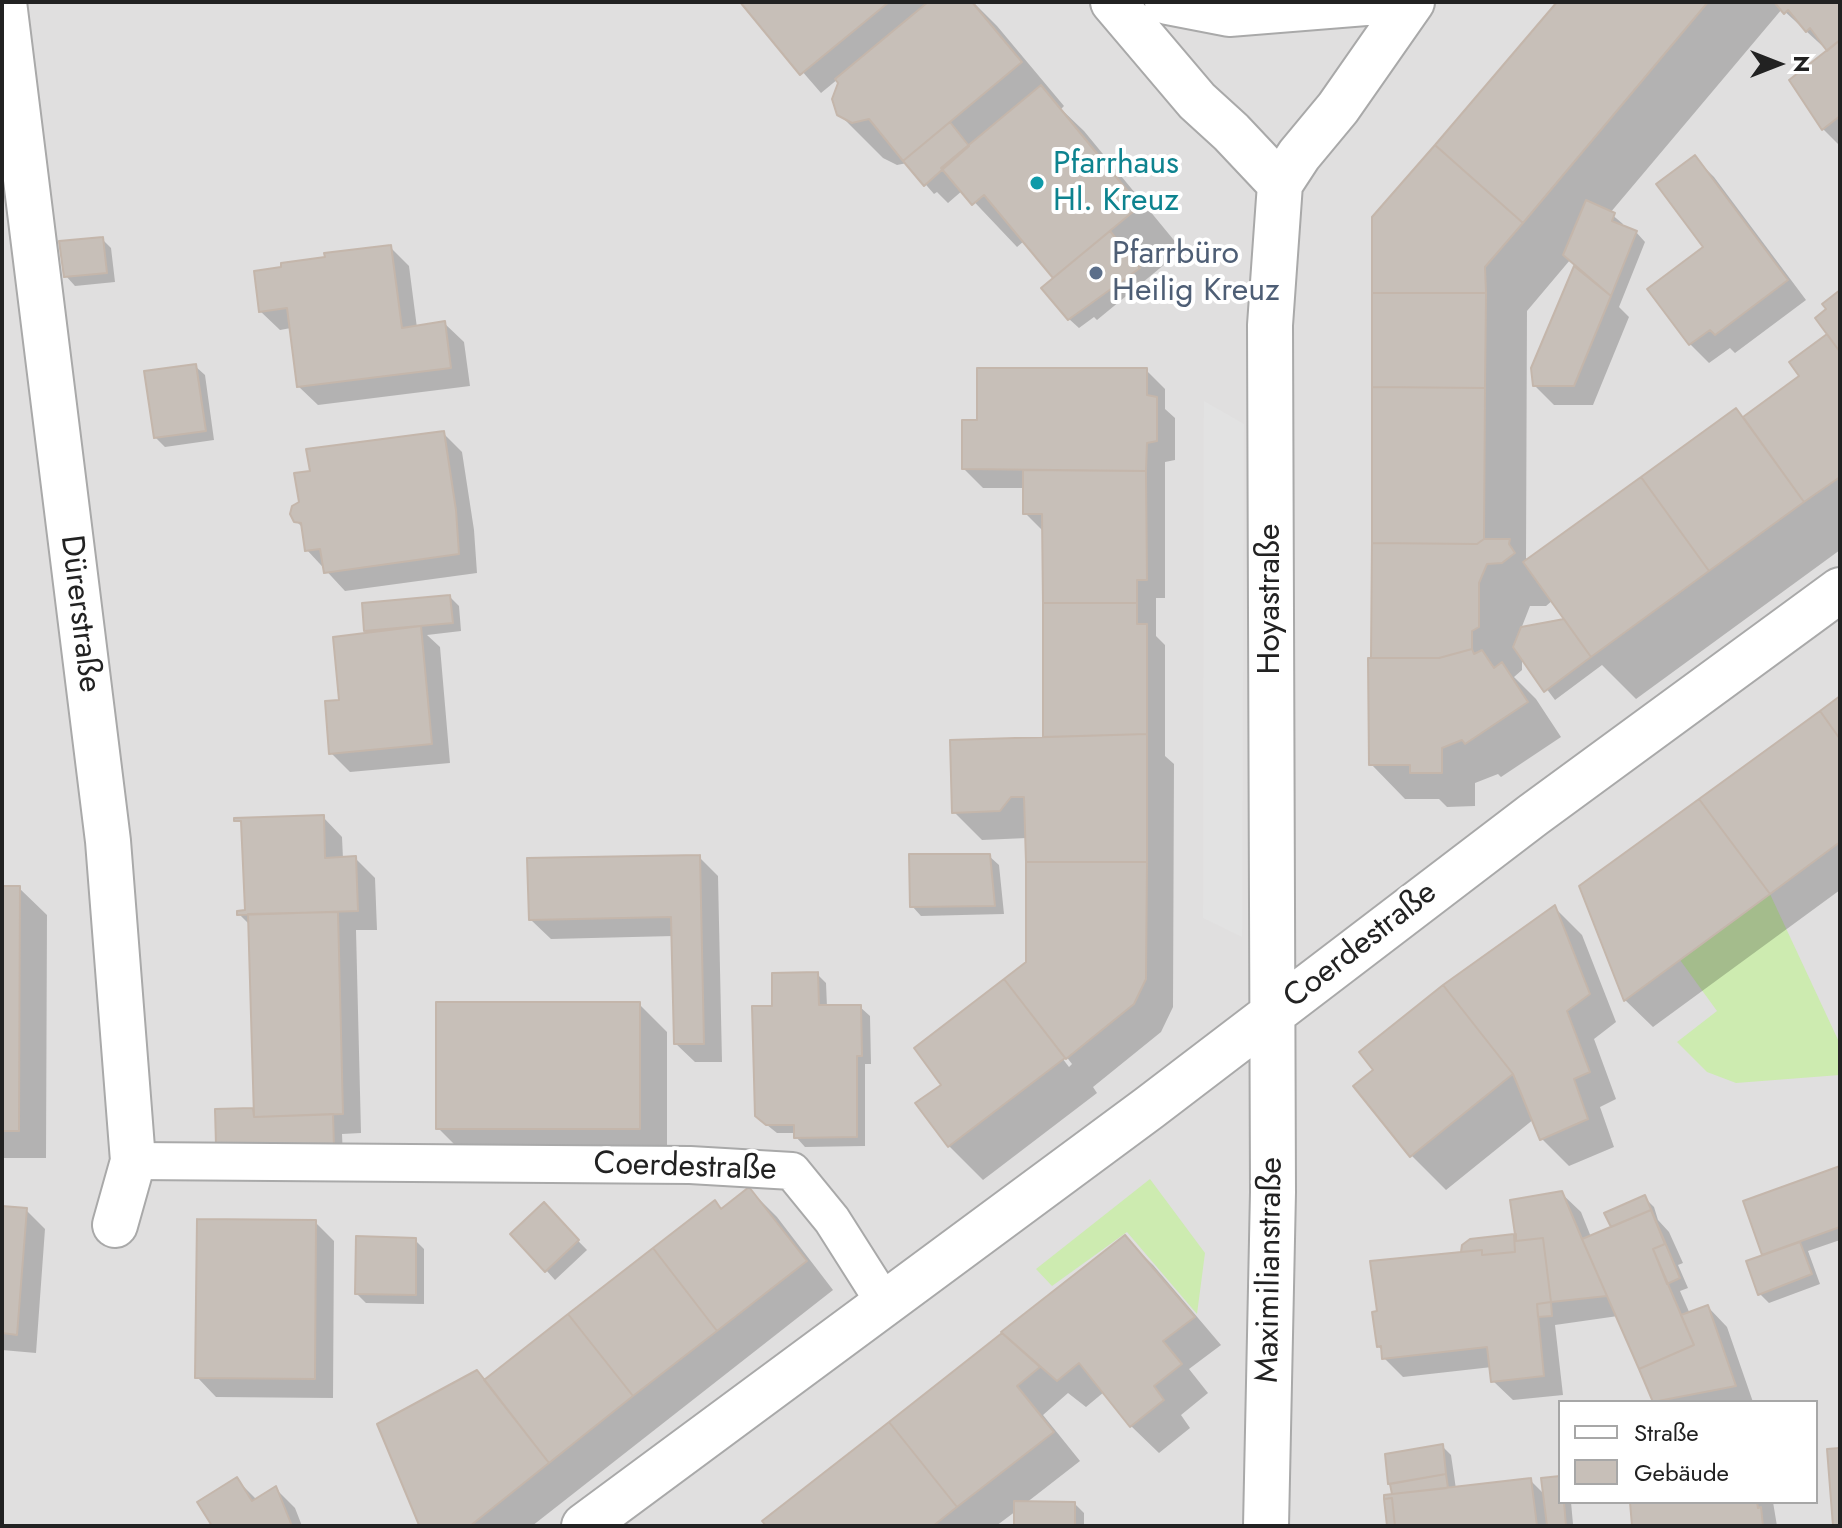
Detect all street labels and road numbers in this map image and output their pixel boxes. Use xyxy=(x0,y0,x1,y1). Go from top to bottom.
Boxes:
street label: Hoyastraße xyxy=(1252,524,1290,674)
street label: Dürerstraße xyxy=(50,533,108,695)
street label: Coerdestraße xyxy=(1277,875,1445,1017)
street label: Coerdestraße xyxy=(593,1146,777,1190)
street label: Maximilianstraße xyxy=(1250,1157,1292,1383)

